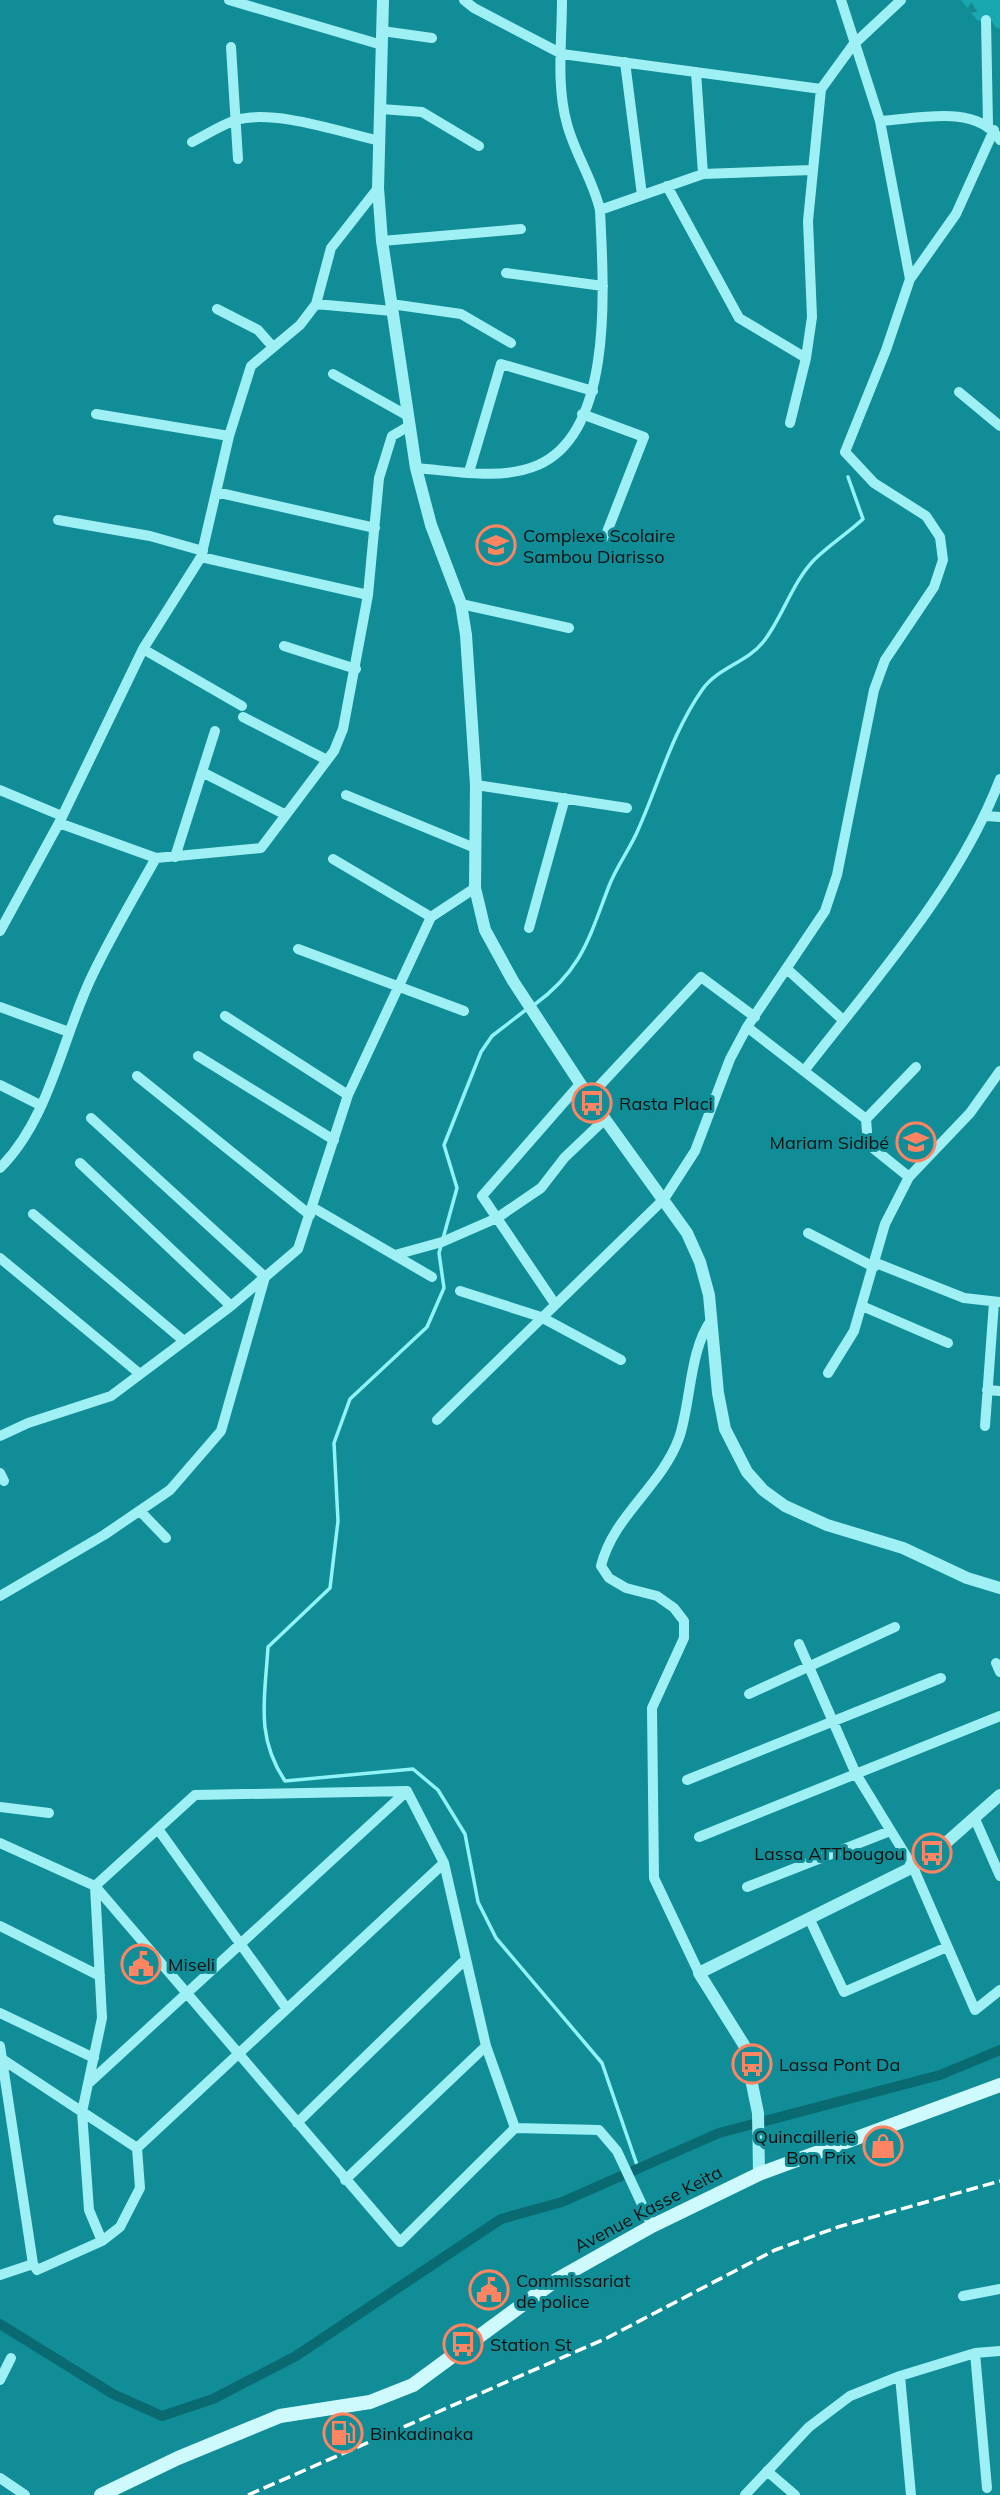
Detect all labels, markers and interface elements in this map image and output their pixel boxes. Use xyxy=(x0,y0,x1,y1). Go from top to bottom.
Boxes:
school or university icon: Complexe Scolaire Sambou Diarisso xyxy=(475,524,517,566)
place label: Complexe Scolaire Sambou Diarisso xyxy=(523,524,675,568)
bus stop icon: Rasta Placi xyxy=(571,1082,613,1124)
place label: Rasta Placi xyxy=(619,1092,713,1115)
school or university icon: Mariam Sidibé xyxy=(895,1121,937,1163)
place label: Mariam Sidibé xyxy=(769,1131,889,1154)
bus stop icon: Lassa ATTbougou xyxy=(911,1832,953,1874)
place label: Lassa ATTbougou xyxy=(754,1842,905,1865)
public building icon: Miseli xyxy=(120,1943,162,1985)
place label: Miseli xyxy=(168,1953,215,1976)
bus stop icon: Lassa Pont Da xyxy=(731,2043,773,2085)
place label: Lassa Pont Da xyxy=(779,2053,900,2076)
place label: Quincaillerie Bon Prix xyxy=(754,2125,856,2169)
shop icon: Quincaillerie Bon Prix xyxy=(862,2125,904,2167)
street label: Avenue Kasse Keita xyxy=(570,2160,726,2258)
public building icon: Commissariat de police xyxy=(468,2269,510,2311)
place label: Commissariat de police xyxy=(516,2269,630,2313)
bus stop icon: Station St xyxy=(442,2323,484,2365)
place label: Station St xyxy=(490,2333,572,2356)
fuel station icon: Binkadinaka xyxy=(322,2412,364,2454)
place label: Binkadinaka xyxy=(370,2422,473,2445)

